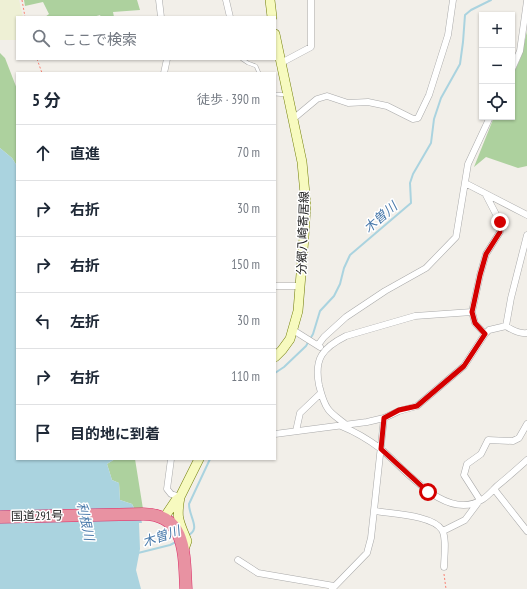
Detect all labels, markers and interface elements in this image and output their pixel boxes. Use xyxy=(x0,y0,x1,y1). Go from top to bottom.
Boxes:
map controls xyxy=(479,12,515,120)
button: + xyxy=(479,12,515,48)
search box xyxy=(16,16,276,60)
icon: search xyxy=(30,27,52,49)
text: ここで検索 xyxy=(62,30,137,49)
button: − xyxy=(479,48,515,84)
button: locate xyxy=(479,84,515,120)
text: 5 分 xyxy=(32,89,61,111)
text: 徒歩 · 390 m xyxy=(197,91,260,108)
icon: ahead xyxy=(32,142,54,164)
text: 直進 xyxy=(70,144,100,163)
text: 70 m xyxy=(237,144,260,161)
street label: 分郷八崎寄居線 xyxy=(294,191,311,275)
water label: 木曽川 xyxy=(360,197,402,237)
icon: right xyxy=(32,198,54,220)
text: 右折 xyxy=(70,200,100,219)
text: 30 m xyxy=(237,200,260,217)
route end xyxy=(491,213,509,231)
icon: right xyxy=(32,254,54,276)
text: 右折 xyxy=(70,256,100,275)
text: 150 m xyxy=(231,256,260,273)
icon: left xyxy=(32,310,54,332)
text: 左折 xyxy=(70,312,100,331)
text: 30 m xyxy=(237,312,260,329)
icon: right xyxy=(32,366,54,388)
text: 右折 xyxy=(70,368,100,387)
text: 110 m xyxy=(231,368,260,385)
icon: arrive xyxy=(32,422,54,444)
text: 目的地に到着 xyxy=(70,424,160,443)
route start xyxy=(419,483,437,501)
water label: 利根川 xyxy=(73,500,98,544)
street label: 国道291号 xyxy=(11,508,63,523)
water label: 木曽川 xyxy=(140,521,184,551)

